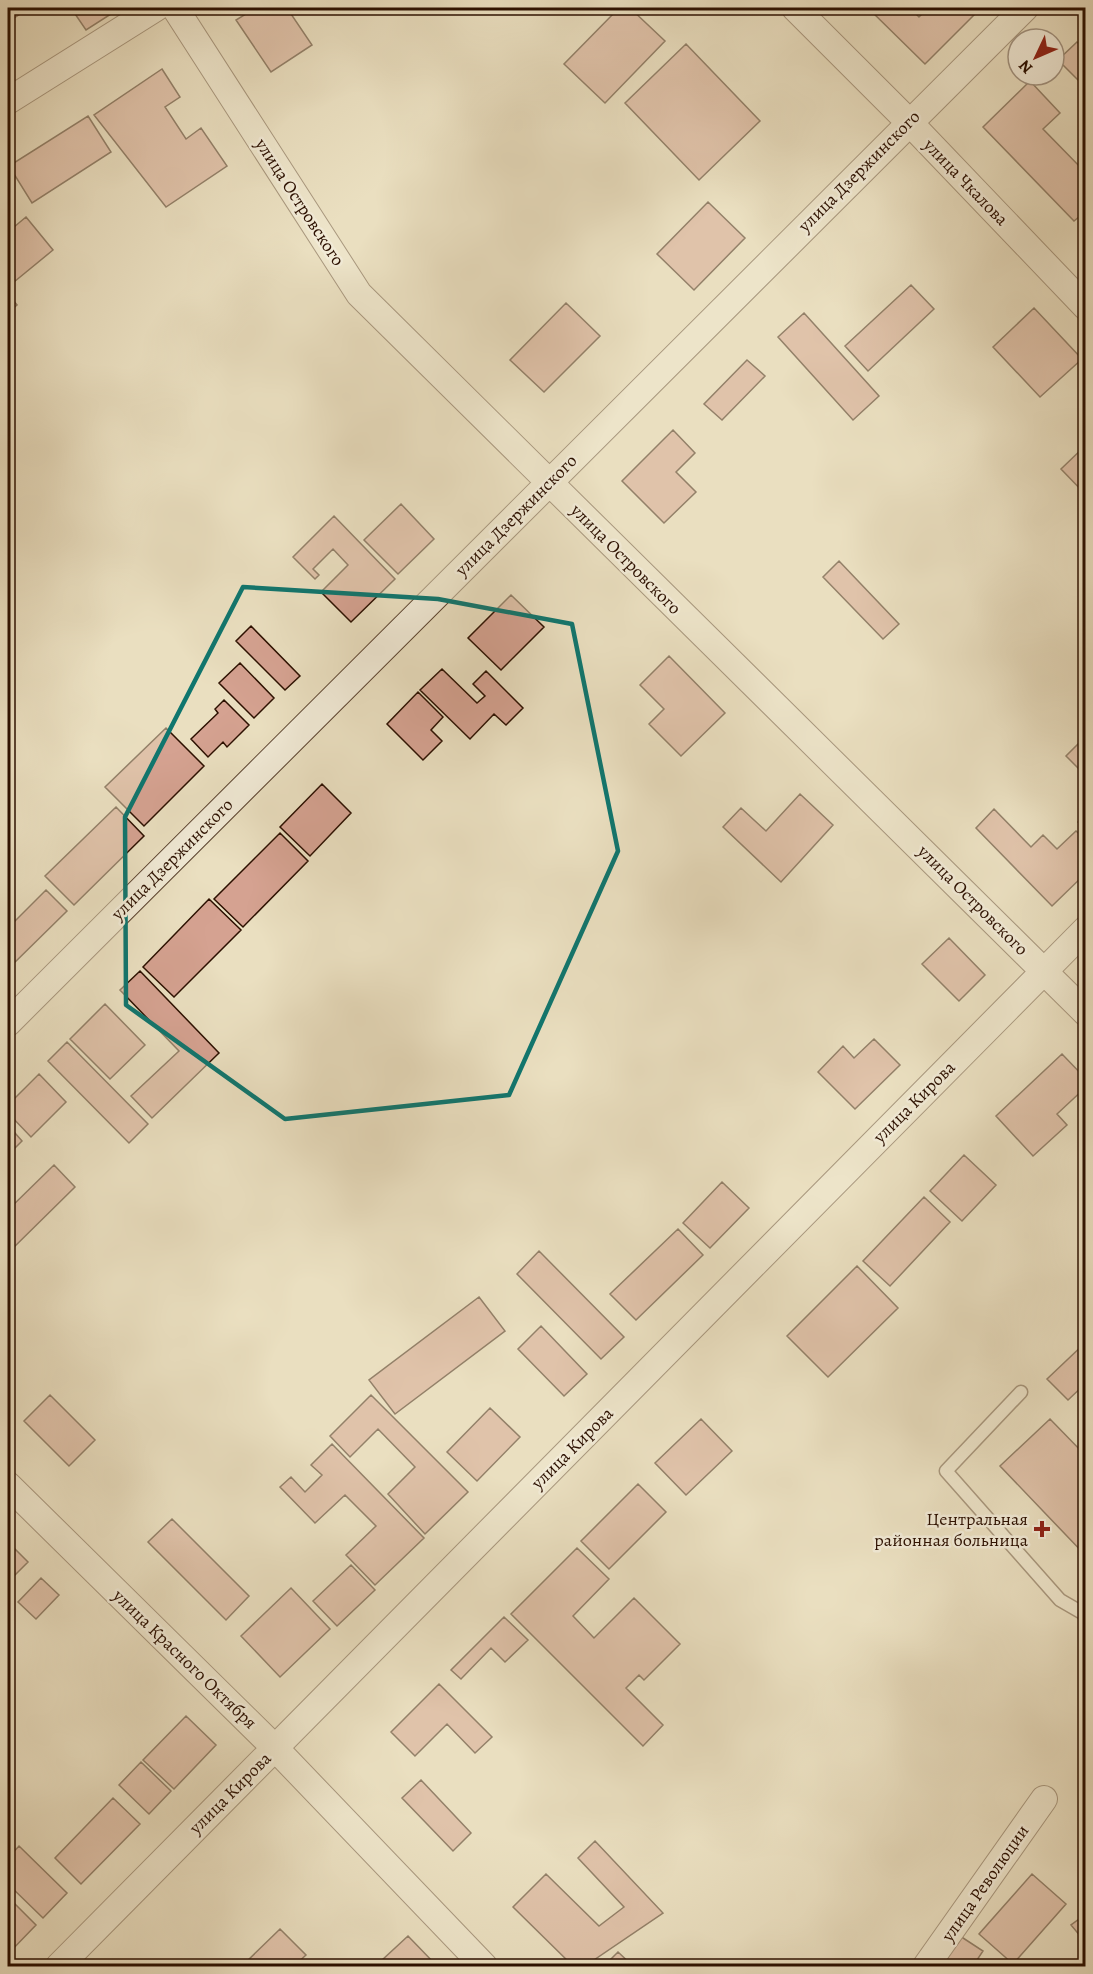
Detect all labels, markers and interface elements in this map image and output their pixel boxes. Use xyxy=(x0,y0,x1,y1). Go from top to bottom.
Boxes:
north arrow xyxy=(1006,27,1066,87)
text: N xyxy=(1014,55,1038,79)
street label: улица Дзержинского xyxy=(792,105,925,238)
street label: улица Островского xyxy=(249,133,350,270)
street label: улица Чкалова xyxy=(918,133,1014,231)
street label: улица Дзержинского xyxy=(449,449,582,582)
street label: улица Островского xyxy=(565,498,687,620)
street label: улица Дзержинского xyxy=(105,793,238,926)
street label: улица Островского xyxy=(912,839,1034,961)
street label: улица Кирова xyxy=(867,1055,961,1149)
street label: улица Кирова xyxy=(525,1401,619,1495)
place label: Центральная районная больница xyxy=(874,1507,1029,1552)
marker: Центральная районная больница xyxy=(1033,1520,1051,1538)
street label: улица Красного Октября xyxy=(107,1583,262,1734)
street label: улица Кирова xyxy=(183,1746,277,1840)
street label: улица Революции xyxy=(935,1820,1034,1947)

